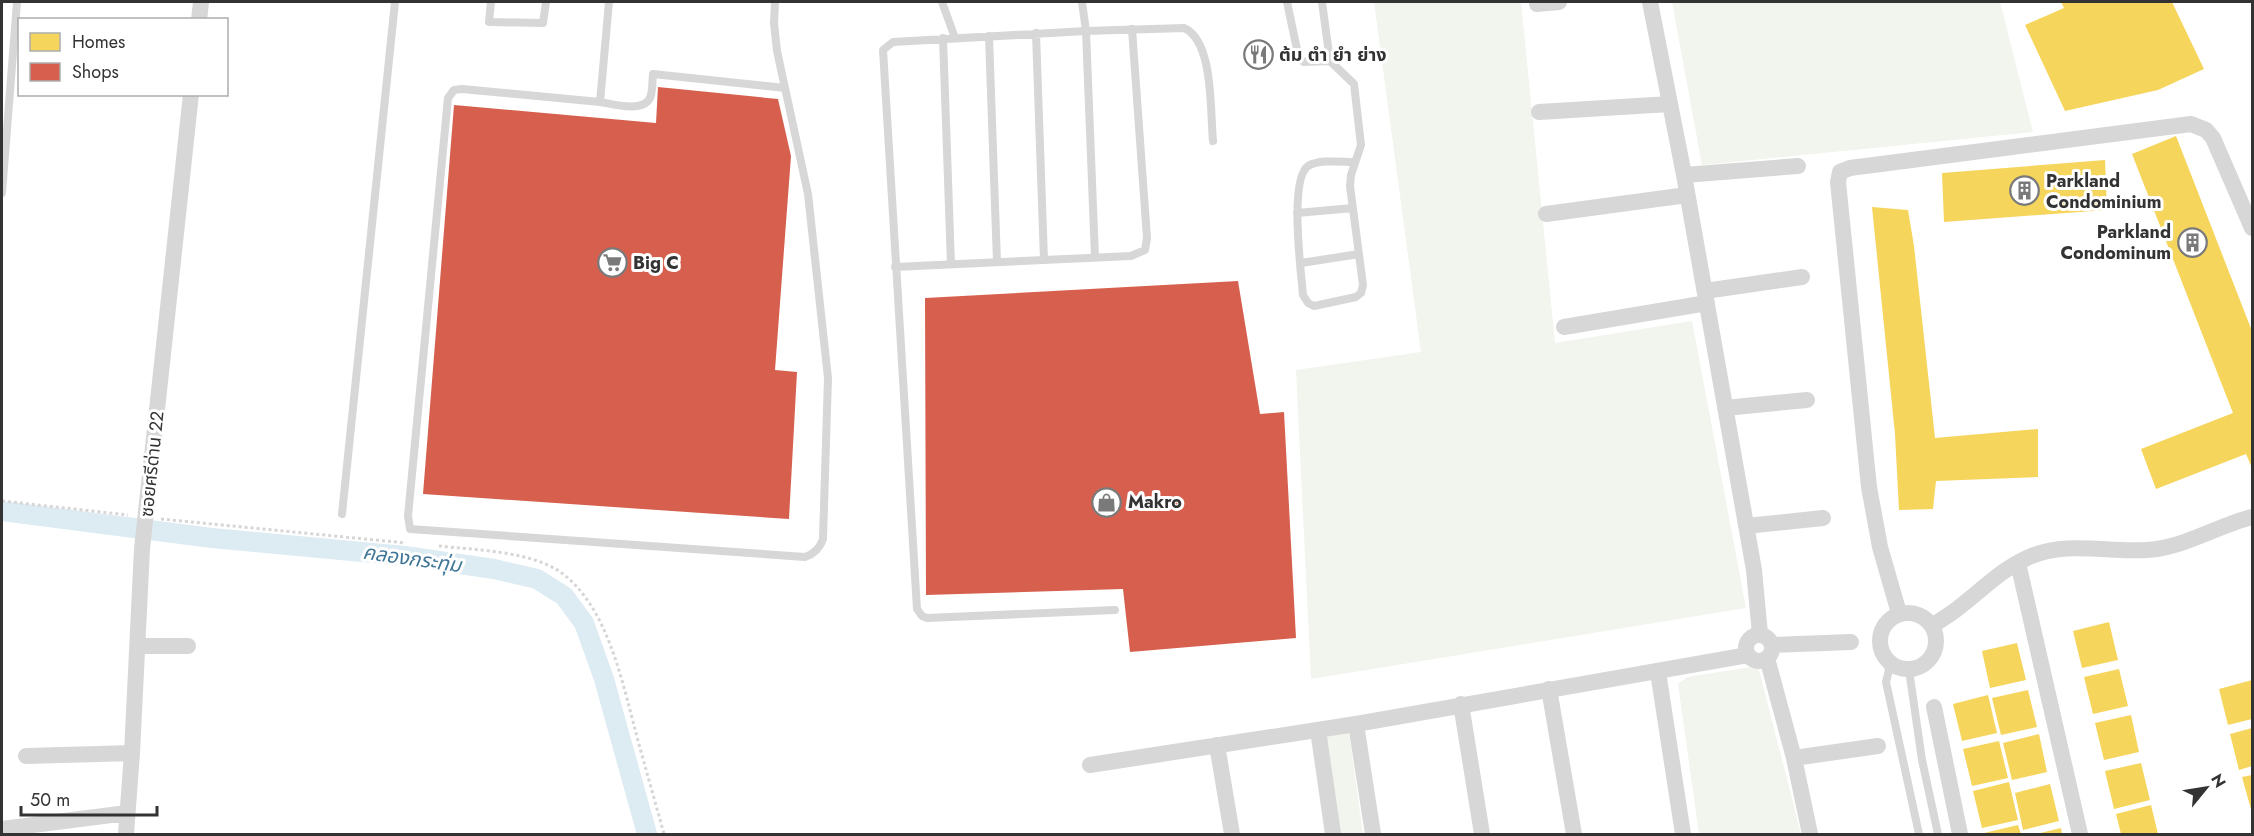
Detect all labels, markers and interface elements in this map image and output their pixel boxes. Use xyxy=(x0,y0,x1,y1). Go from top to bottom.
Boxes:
legend xyxy=(18,18,228,96)
text: Homes xyxy=(72,29,125,55)
restaurant icon: ต้ม ตำ ยำ ย่าง xyxy=(1242,39,1274,71)
place label: ต้ม ตำ ยำ ย่าง xyxy=(1279,42,1387,68)
text: Shops xyxy=(72,59,119,85)
place label: Parkland Condominium xyxy=(2046,168,2161,215)
building icon: Parkland Condominium xyxy=(2009,175,2041,207)
place label: Parkland Condominum xyxy=(2060,219,2171,266)
building icon: Parkland Condominum xyxy=(2176,226,2208,258)
supermarket icon: Big C xyxy=(596,247,628,279)
place label: Big C xyxy=(633,250,679,276)
street label: ซอยศรีด่าน 22 xyxy=(134,410,170,518)
shop icon: Makro xyxy=(1091,486,1123,518)
place label: Makro xyxy=(1128,489,1182,515)
water label: คลองกระทุ่ม xyxy=(361,538,465,580)
north arrow xyxy=(2176,758,2236,818)
text: N xyxy=(2205,769,2232,792)
scale bar xyxy=(21,779,158,817)
text: 50 m xyxy=(30,787,70,813)

